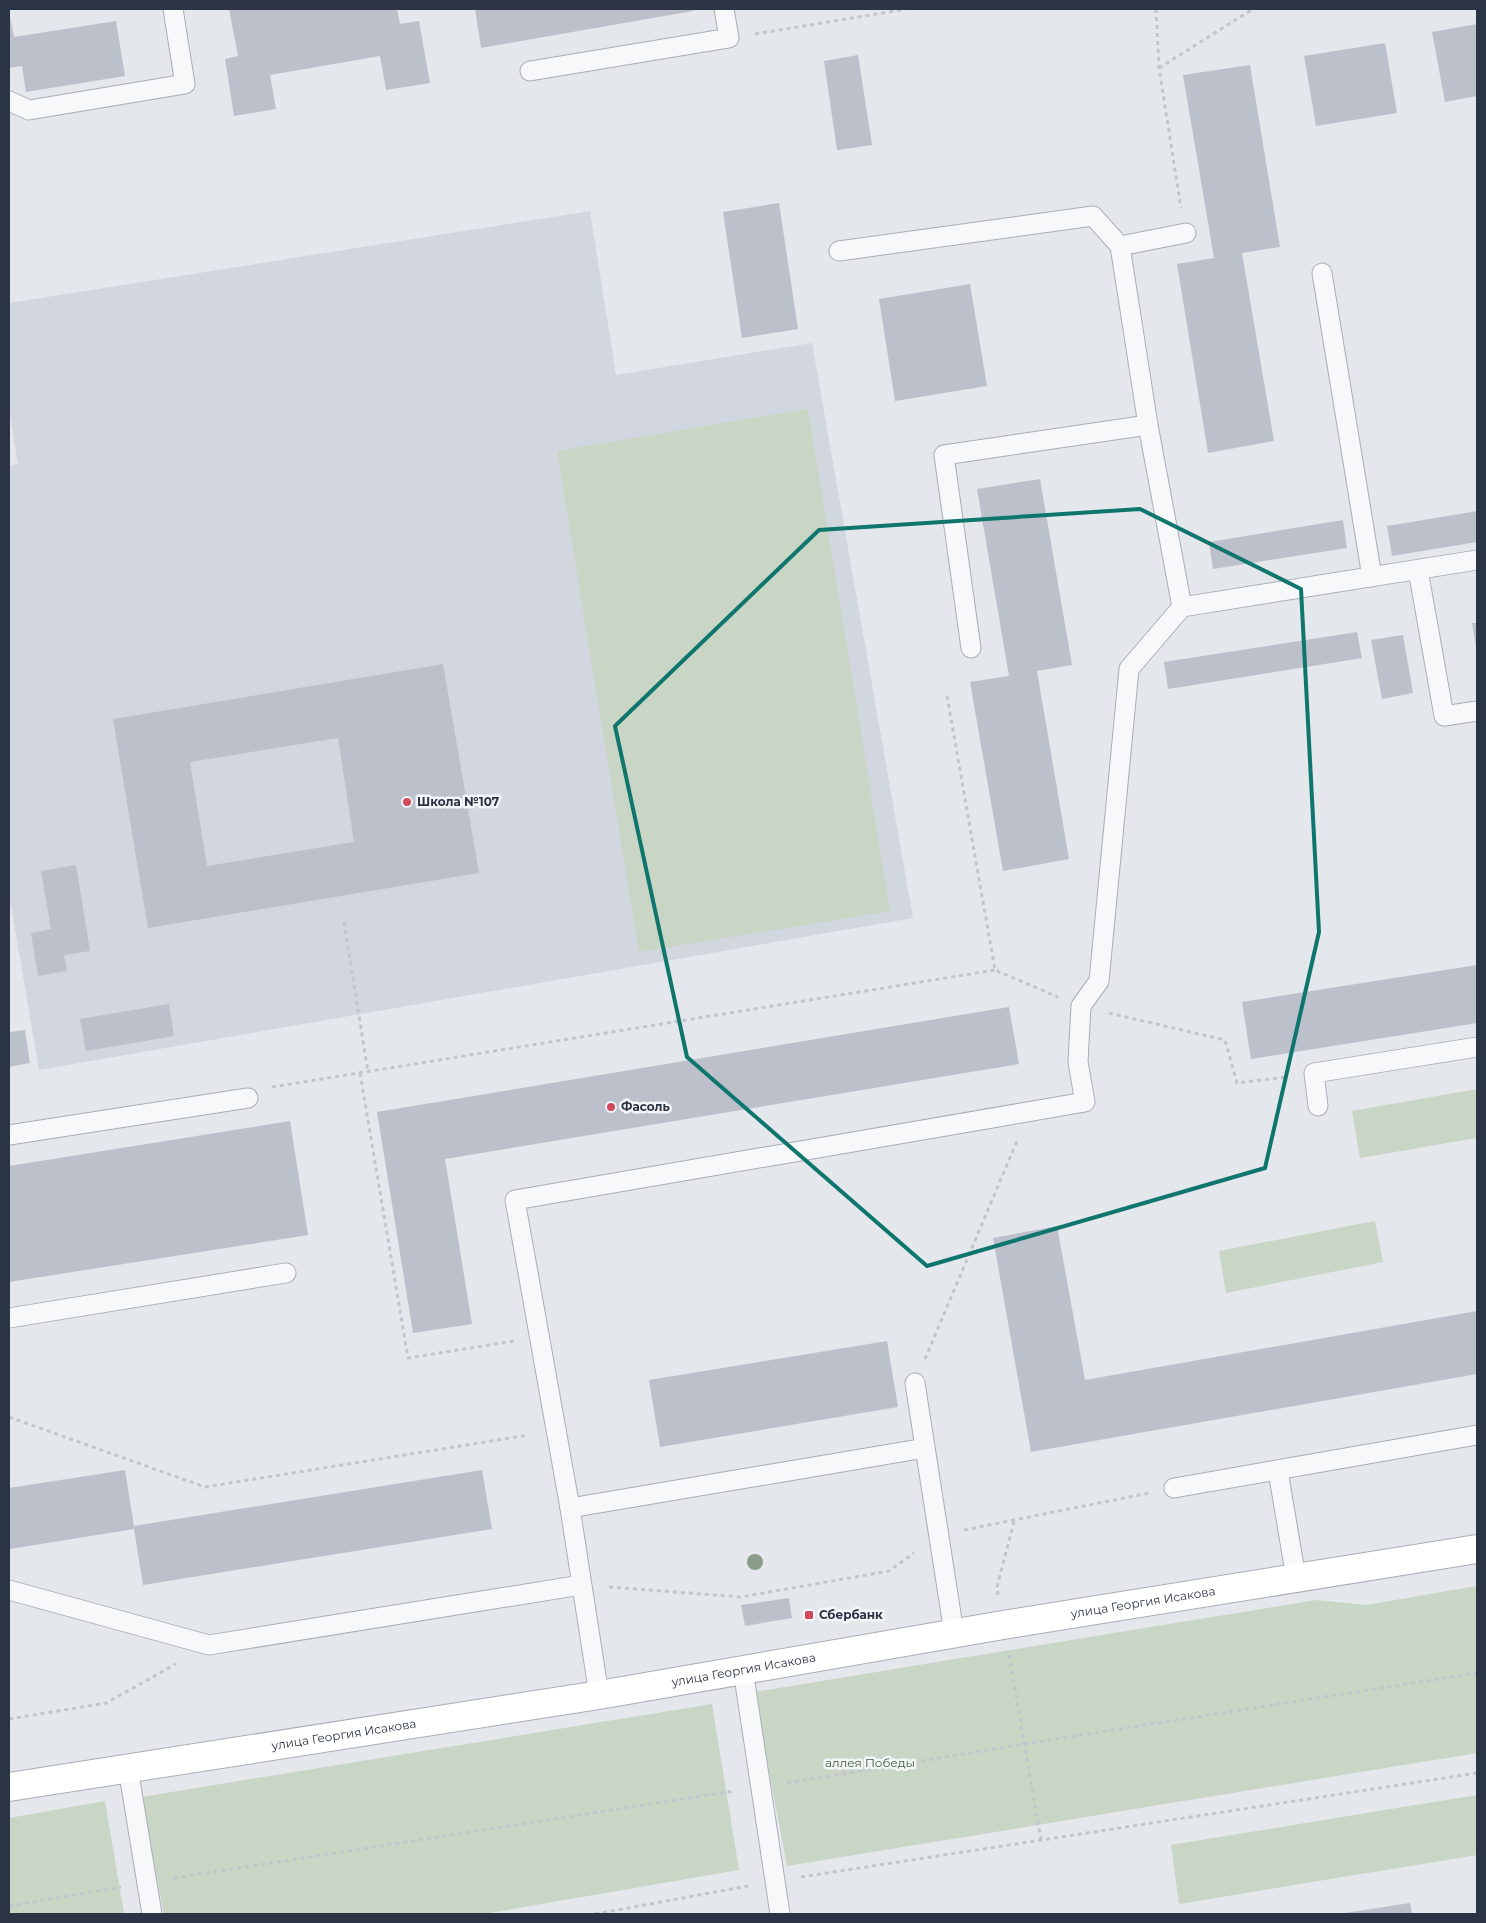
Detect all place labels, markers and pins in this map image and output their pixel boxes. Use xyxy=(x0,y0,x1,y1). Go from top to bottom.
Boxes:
place label: Школа №107 xyxy=(417,794,500,809)
marker: Школа №107 xyxy=(401,796,413,808)
place label: Фасоль xyxy=(621,1099,670,1114)
marker: Фасоль xyxy=(605,1101,617,1113)
place label: Сбербанк xyxy=(819,1607,883,1622)
marker: Сбербанк xyxy=(803,1609,815,1621)

